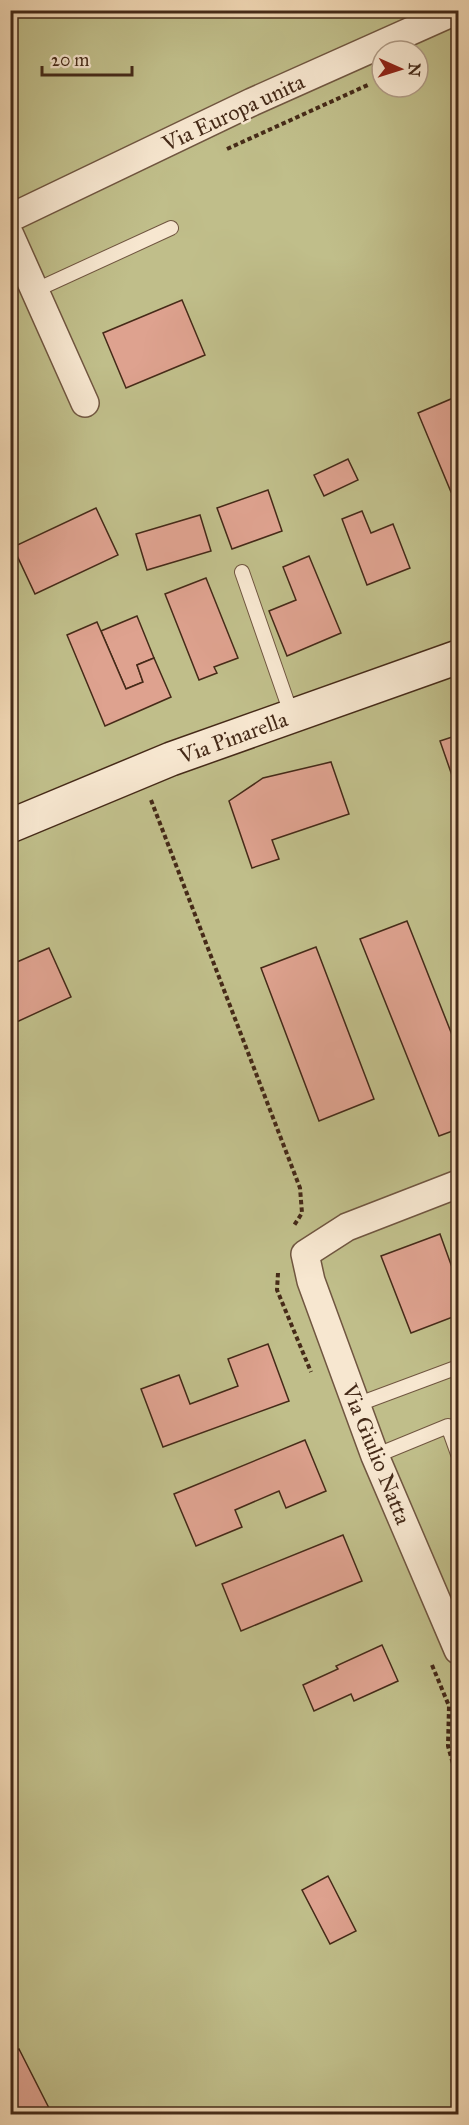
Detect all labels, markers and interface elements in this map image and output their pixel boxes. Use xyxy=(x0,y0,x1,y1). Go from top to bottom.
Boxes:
scale bar xyxy=(42,39,132,77)
north arrow xyxy=(370,39,430,99)
text: 20 m xyxy=(51,49,89,71)
text: N xyxy=(405,62,424,77)
street label: Via Europa unita xyxy=(157,67,309,158)
street label: Via Pinarella xyxy=(174,705,292,770)
street label: Via Giulio Natta xyxy=(336,1379,417,1529)

